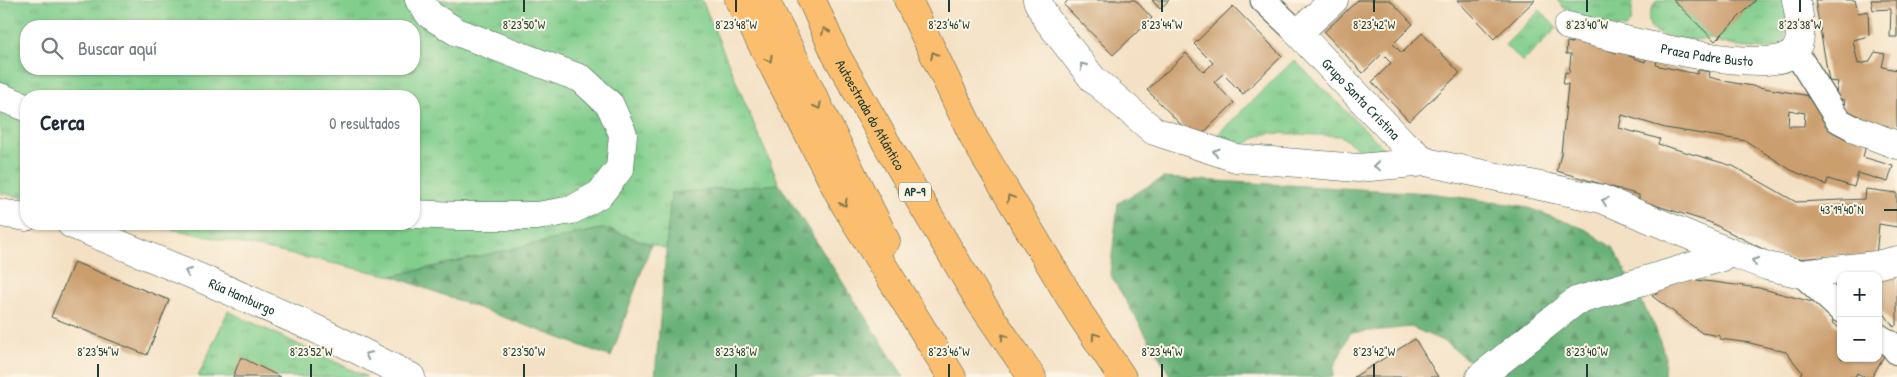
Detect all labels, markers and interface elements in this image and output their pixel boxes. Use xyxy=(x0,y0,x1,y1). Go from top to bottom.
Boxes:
text: 8°23'50"W xyxy=(503,16,546,33)
text: 8°23'48"W xyxy=(715,16,757,33)
text: 8°23'46"W xyxy=(928,16,970,33)
text: 8°23'44"W xyxy=(1142,16,1183,33)
text: 8°23'42"W xyxy=(1353,16,1396,33)
text: 8°23'40"W xyxy=(1566,16,1609,33)
text: 8°23'38"W xyxy=(1779,16,1822,33)
search box xyxy=(20,20,420,75)
one-way arrow xyxy=(820,27,831,36)
icon: search xyxy=(38,34,66,62)
text: Buscar aquí xyxy=(78,35,157,61)
street label: Praza Padre Busto xyxy=(1659,38,1754,70)
one-way arrow xyxy=(930,51,940,60)
one-way arrow xyxy=(763,54,773,63)
street label: Grupo Santa Cristina xyxy=(1318,54,1405,144)
street label: Autoestrada do Atlántico xyxy=(832,56,910,174)
one-way arrow xyxy=(1080,63,1088,72)
one-way arrow xyxy=(812,101,822,110)
text: Cerca xyxy=(40,108,84,137)
text: 0 resultados xyxy=(329,112,400,134)
one-way arrow xyxy=(1212,147,1221,157)
one-way arrow xyxy=(1373,160,1381,171)
road number: AP-9 xyxy=(899,182,931,202)
one-way arrow xyxy=(1006,194,1016,203)
one-way arrow xyxy=(1601,197,1609,207)
one-way arrow xyxy=(838,198,848,207)
text: 43°19'40"N xyxy=(1820,201,1864,218)
one-way arrow xyxy=(1752,257,1760,267)
one-way arrow xyxy=(184,268,193,279)
map controls xyxy=(1837,272,1882,362)
button: + xyxy=(1837,272,1882,317)
street label: Rúa Hamburgo xyxy=(206,273,279,319)
button: − xyxy=(1837,317,1882,362)
one-way arrow xyxy=(1001,333,1010,343)
one-way arrow xyxy=(1092,333,1101,342)
text: 8°23'54"W xyxy=(77,343,119,360)
text: 8°23'52"W xyxy=(290,343,333,360)
text: 8°23'50"W xyxy=(503,343,546,360)
text: 8°23'48"W xyxy=(715,343,757,360)
text: 8°23'46"W xyxy=(928,343,970,360)
text: 8°23'44"W xyxy=(1142,343,1183,360)
text: 8°23'42"W xyxy=(1353,343,1396,360)
text: 8°23'40"W xyxy=(1566,343,1609,360)
one-way arrow xyxy=(364,351,373,361)

